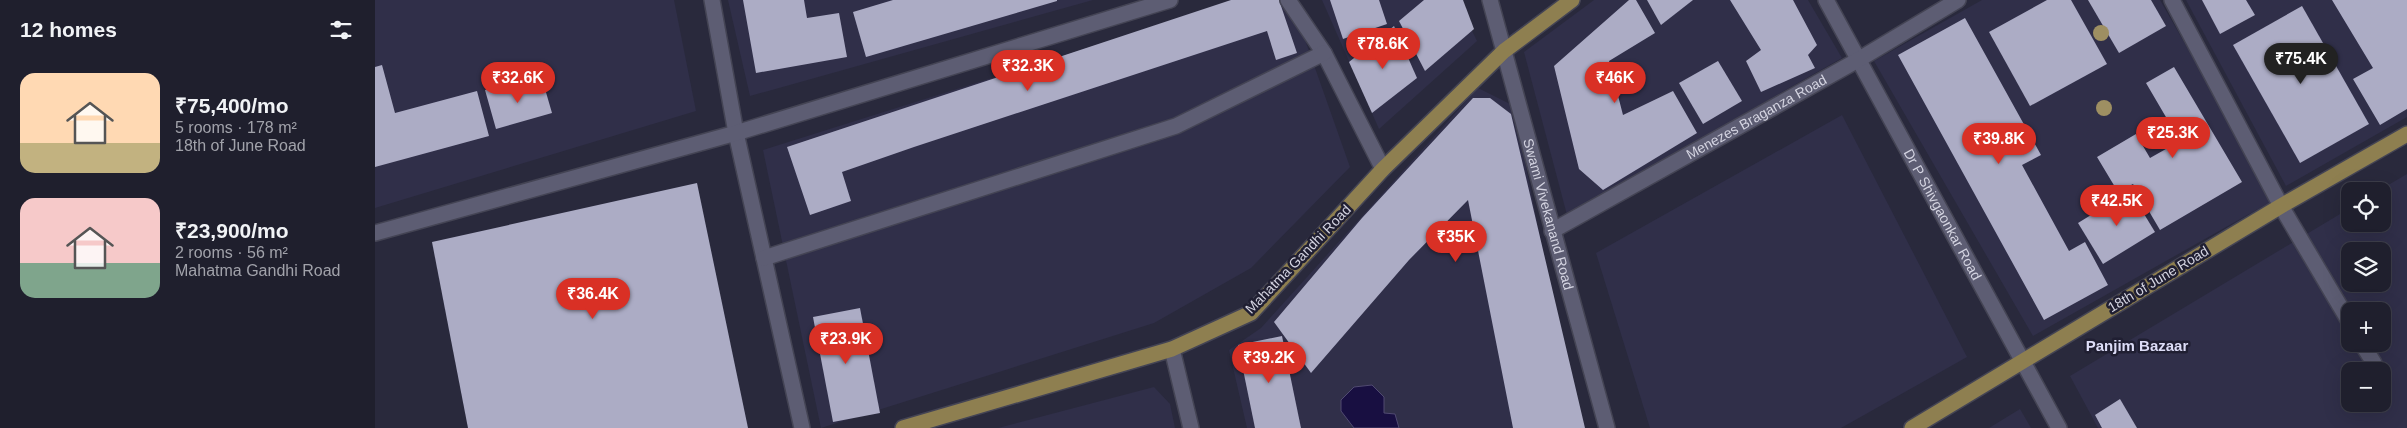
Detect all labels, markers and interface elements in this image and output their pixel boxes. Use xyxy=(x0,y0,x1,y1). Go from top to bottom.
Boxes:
icon: filters xyxy=(327,16,355,44)
text: 12 homes xyxy=(20,18,117,41)
pin: ₹78.6K xyxy=(1342,28,1424,70)
text: ₹78.6K xyxy=(1357,35,1409,52)
pin: ₹75.4K xyxy=(2260,42,2342,85)
pin: ₹32.3K xyxy=(987,49,1069,92)
text: ₹75.4K xyxy=(2275,50,2327,67)
text: ₹32.3K xyxy=(1002,57,1054,74)
pin: ₹32.6K xyxy=(477,62,559,104)
pin: ₹46K xyxy=(1585,62,1645,104)
text: ₹32.6K xyxy=(492,69,544,86)
text: ₹46K xyxy=(1596,69,1634,86)
street label: Menezes Braganza Road xyxy=(1683,71,1829,162)
icon: home xyxy=(60,93,120,153)
text: ₹75,400/mo xyxy=(175,94,289,117)
pin: ₹25.3K xyxy=(2132,116,2214,159)
text: 5 rooms · 178 m² xyxy=(175,119,297,136)
pin: ₹39.8K xyxy=(1958,122,2040,165)
text: ₹25.3K xyxy=(2147,124,2199,141)
text: ₹39.8K xyxy=(1973,130,2025,147)
text: 18th of June Road xyxy=(175,137,306,154)
street label: Swami Vivekanand Road xyxy=(1520,137,1577,292)
street label: Dr P Shivgaonkar Road xyxy=(1900,146,1985,283)
map controls xyxy=(2341,182,2391,412)
button: locate xyxy=(2341,182,2391,232)
pin: ₹42.5K xyxy=(2076,184,2158,227)
text: ₹42.5K xyxy=(2091,192,2143,209)
street label: Mahatma Gandhi Road xyxy=(1242,201,1354,317)
icon: home xyxy=(60,218,120,278)
text: ₹23,900/mo xyxy=(175,219,289,242)
pin: ₹35K xyxy=(1426,220,1486,263)
text: ₹35K xyxy=(1437,228,1475,245)
button: layers xyxy=(2341,242,2391,292)
street label: 18th of June Road xyxy=(2105,243,2211,315)
text: 2 rooms · 56 m² xyxy=(175,244,288,261)
text: Mahatma Gandhi Road xyxy=(175,262,340,279)
pin: ₹36.4K xyxy=(552,278,634,320)
text: ₹36.4K xyxy=(567,285,619,302)
button: + xyxy=(2341,302,2391,352)
pin: ₹23.9K xyxy=(805,322,887,365)
text: ₹23.9K xyxy=(820,330,872,347)
district label: Panjim Bazaar xyxy=(2086,337,2188,354)
pin: ₹39.2K xyxy=(1228,342,1310,384)
text: ₹39.2K xyxy=(1243,349,1295,366)
button: − xyxy=(2341,362,2391,412)

